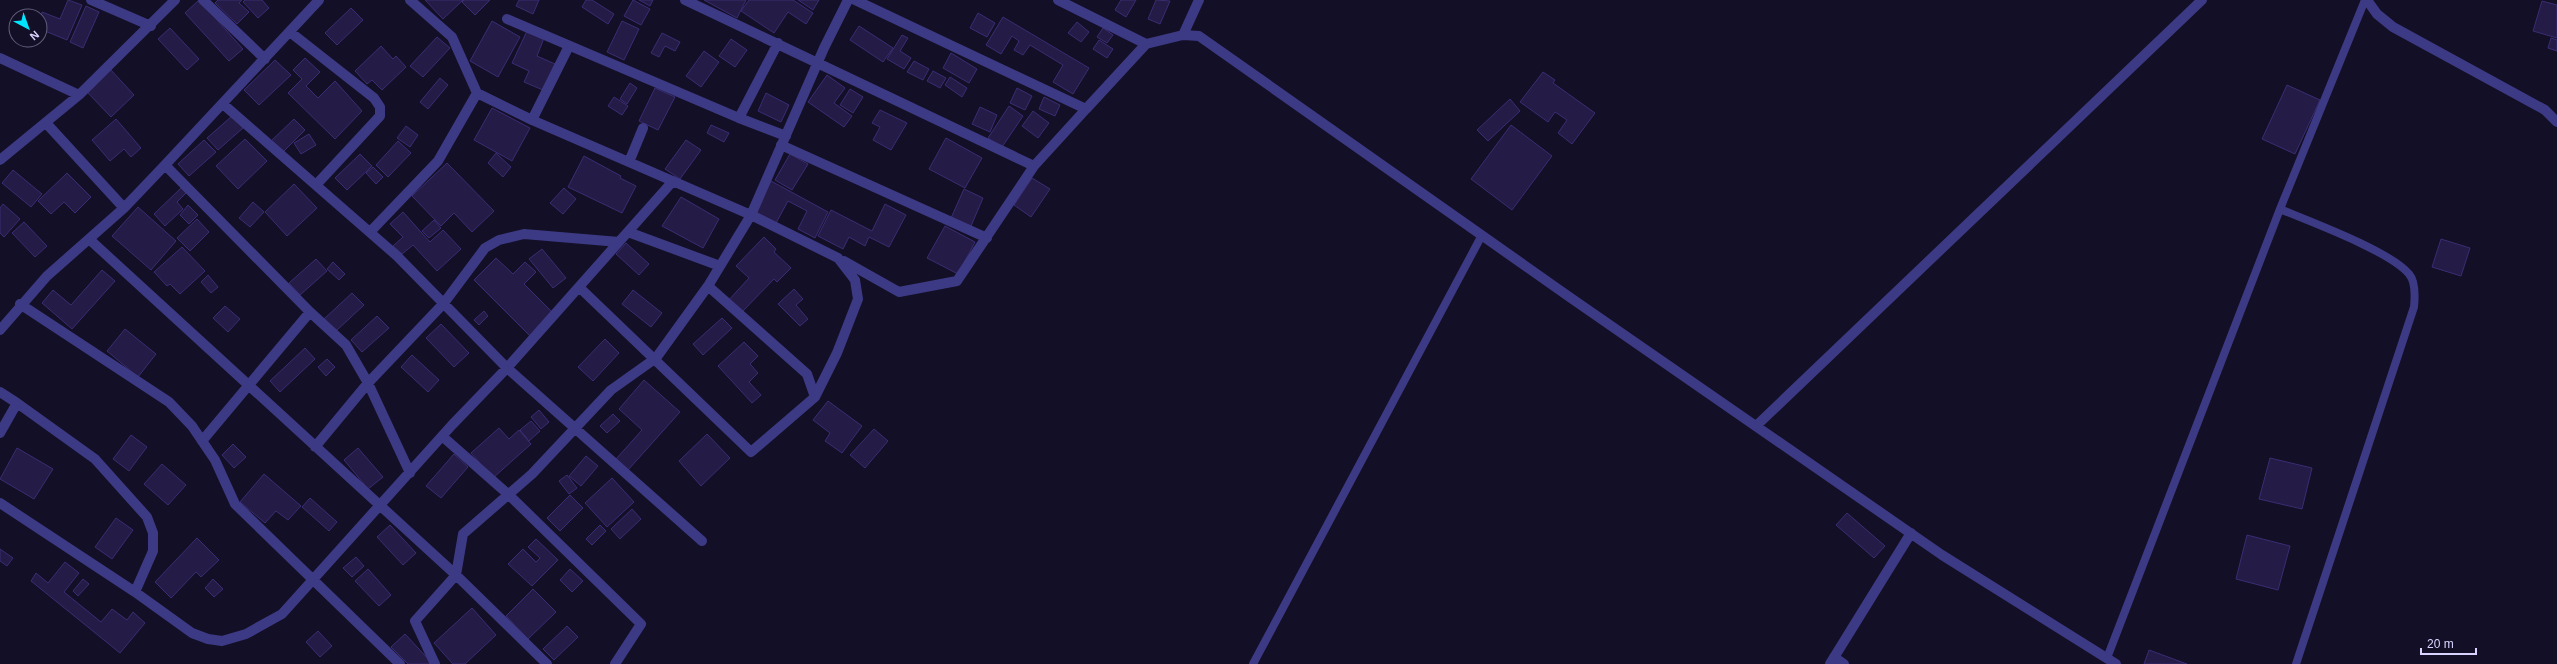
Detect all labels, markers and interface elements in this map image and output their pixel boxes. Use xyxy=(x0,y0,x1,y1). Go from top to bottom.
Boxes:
north arrow xyxy=(8,8,48,48)
text: N xyxy=(28,28,41,43)
scale bar xyxy=(2421,630,2476,656)
text: 20 m xyxy=(2427,637,2454,651)

